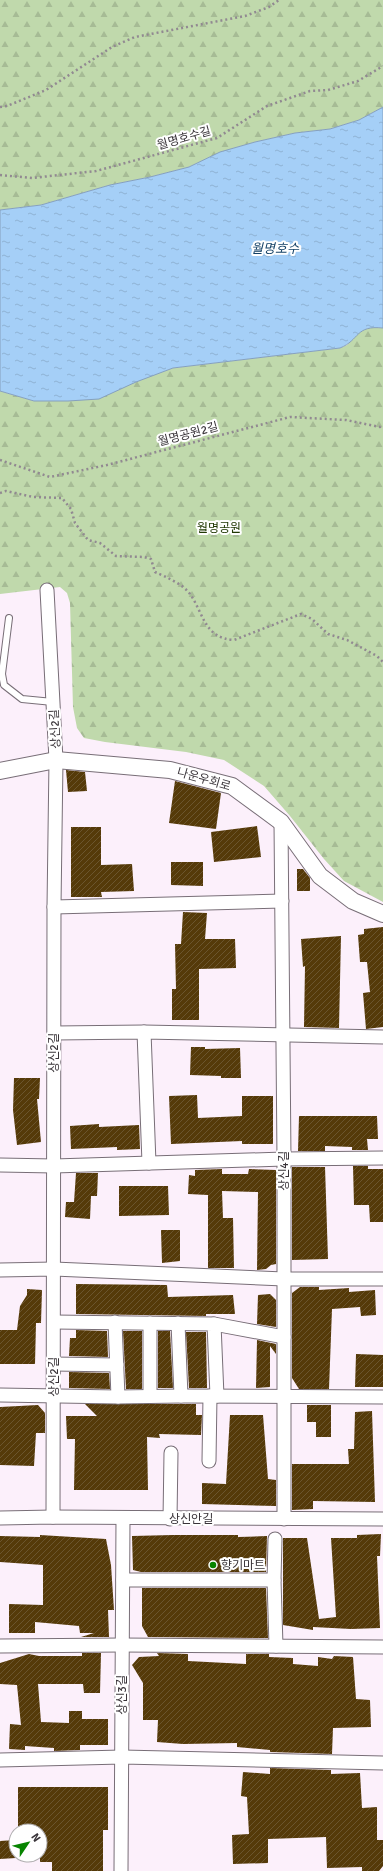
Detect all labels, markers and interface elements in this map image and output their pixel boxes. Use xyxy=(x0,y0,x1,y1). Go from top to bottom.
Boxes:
street label: 월명호수길 xyxy=(156,124,213,153)
water label: 월명호수 xyxy=(251,241,300,257)
street label: 월명공원2길 xyxy=(156,419,220,450)
park label: 월명공원 xyxy=(197,521,241,536)
street label: 상신2길 xyxy=(47,709,64,749)
street label: 나운우회로 xyxy=(175,765,232,794)
street label: 상신2길 xyxy=(47,1033,62,1073)
street label: 상신4길 xyxy=(277,1151,292,1191)
street label: 상신2길 xyxy=(47,1357,62,1397)
street label: 상신안길 xyxy=(169,1512,213,1527)
place label: 향기마트 xyxy=(221,1558,265,1573)
marker: 향기마트 xyxy=(208,1560,218,1570)
street label: 상신3길 xyxy=(115,1675,130,1715)
north arrow xyxy=(8,1823,48,1863)
text: N xyxy=(28,1831,43,1844)

